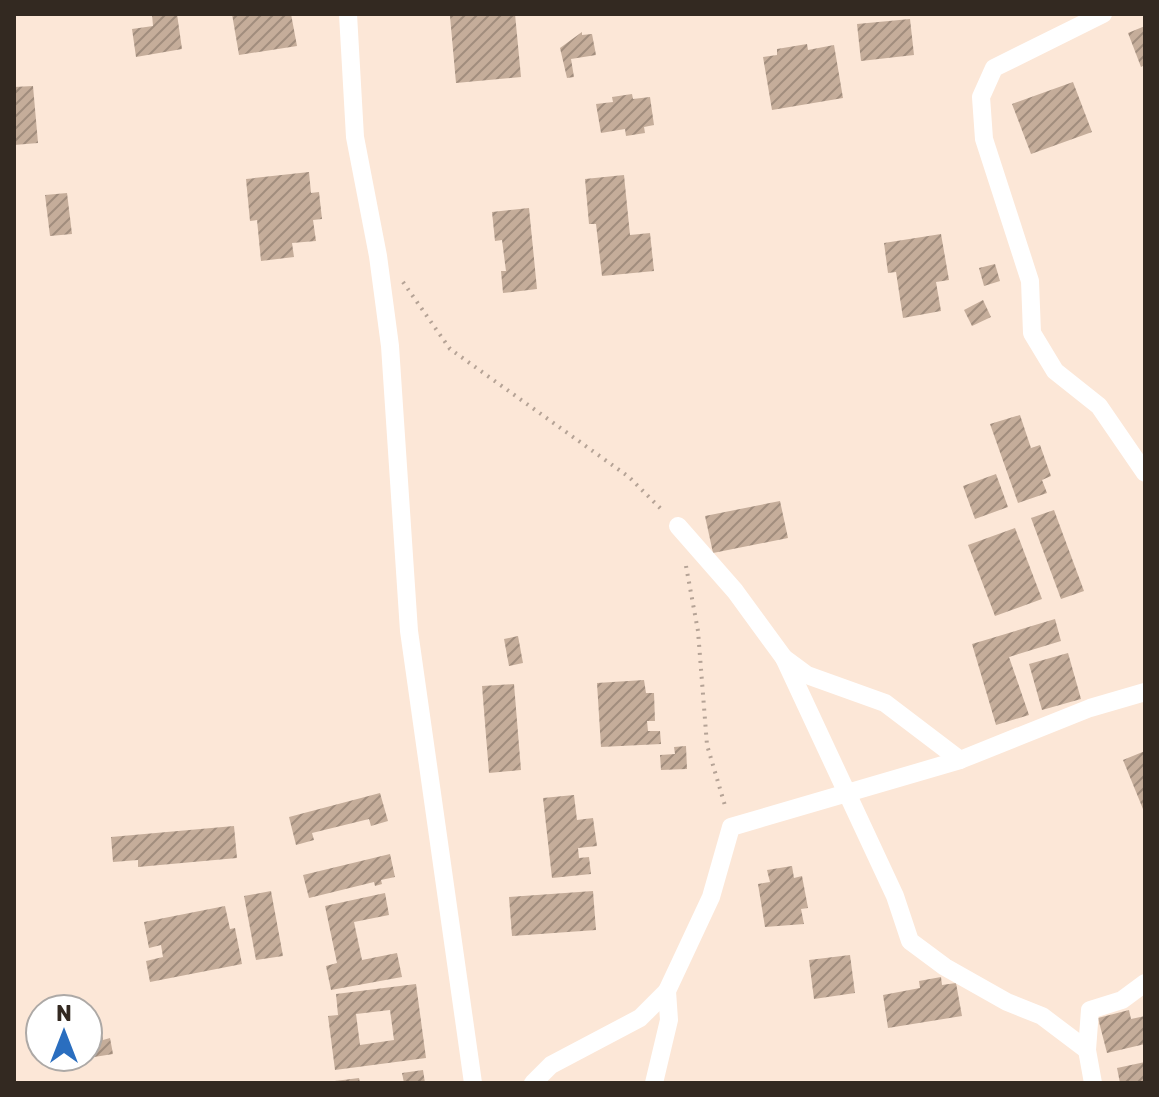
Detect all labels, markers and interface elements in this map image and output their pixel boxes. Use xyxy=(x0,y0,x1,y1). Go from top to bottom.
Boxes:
north arrow xyxy=(24,993,104,1073)
text: N xyxy=(56,1000,72,1027)

